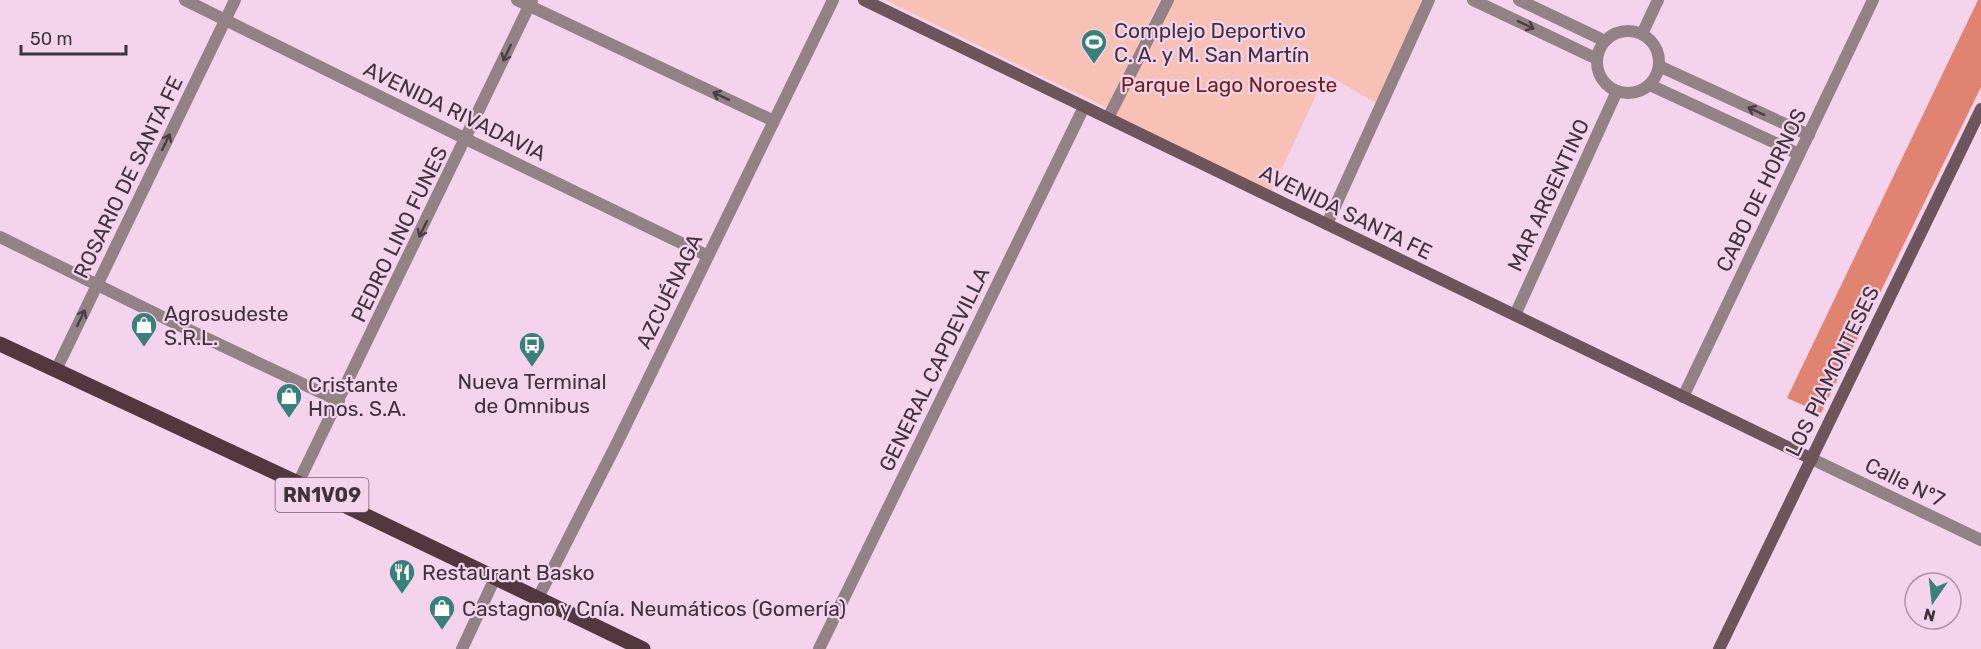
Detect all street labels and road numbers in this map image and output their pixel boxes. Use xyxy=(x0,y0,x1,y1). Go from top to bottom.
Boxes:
street label: AVENIDA RIVADAVIA xyxy=(360,56,550,166)
street label: ROSARIO DE SANTA FE xyxy=(68,72,188,282)
street label: CABO DE HORNOS xyxy=(1711,104,1811,276)
street label: MAR ARGENTINO xyxy=(1502,115,1594,275)
street label: PEDRO LINO FUNES xyxy=(346,142,452,326)
street label: AVENIDA SANTA FE xyxy=(1256,159,1436,265)
street label: AZCUÉNAGA xyxy=(630,230,708,352)
street label: GENERAL CAPDEVILLA xyxy=(874,263,994,475)
street label: LOS PIAMONTESES xyxy=(1780,282,1884,460)
street label: Calle Nº7 xyxy=(1861,452,1949,512)
road number: RN1V09 xyxy=(276,478,368,512)

